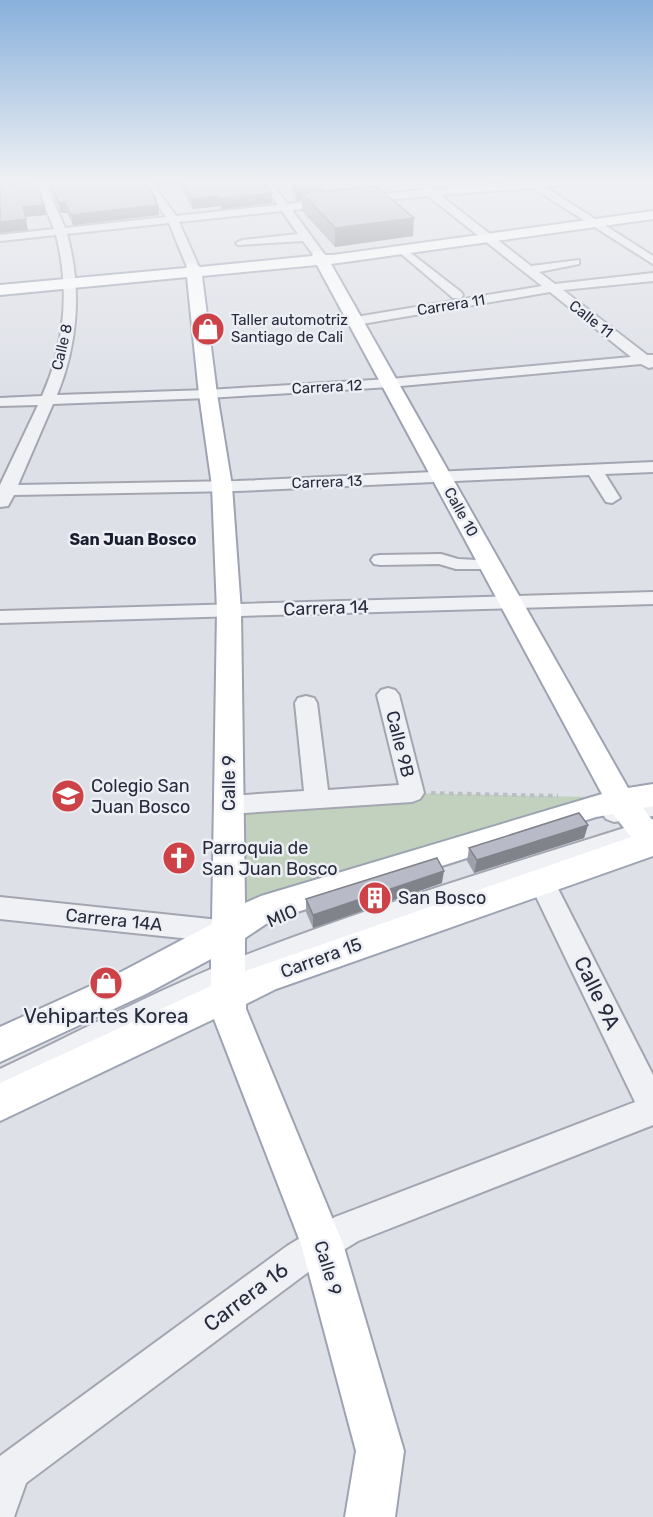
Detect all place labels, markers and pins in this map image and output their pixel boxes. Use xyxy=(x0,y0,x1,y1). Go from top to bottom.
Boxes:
shop icon: Taller automotriz Santiago de Cali xyxy=(190,311,226,347)
place label: Taller automotriz Santiago de Cali xyxy=(231,311,348,346)
place label: Colegio San Juan Bosco xyxy=(91,775,190,818)
school or university icon: Colegio San Juan Bosco xyxy=(50,778,86,814)
place label: Parroquia de San Juan Bosco xyxy=(202,837,338,880)
church icon: Parroquia de San Juan Bosco xyxy=(161,840,197,876)
building icon: San Bosco xyxy=(357,880,393,916)
place label: San Bosco xyxy=(398,887,486,909)
shop icon: Vehipartes Korea xyxy=(88,965,124,1001)
place label: Vehipartes Korea xyxy=(23,1003,189,1028)

